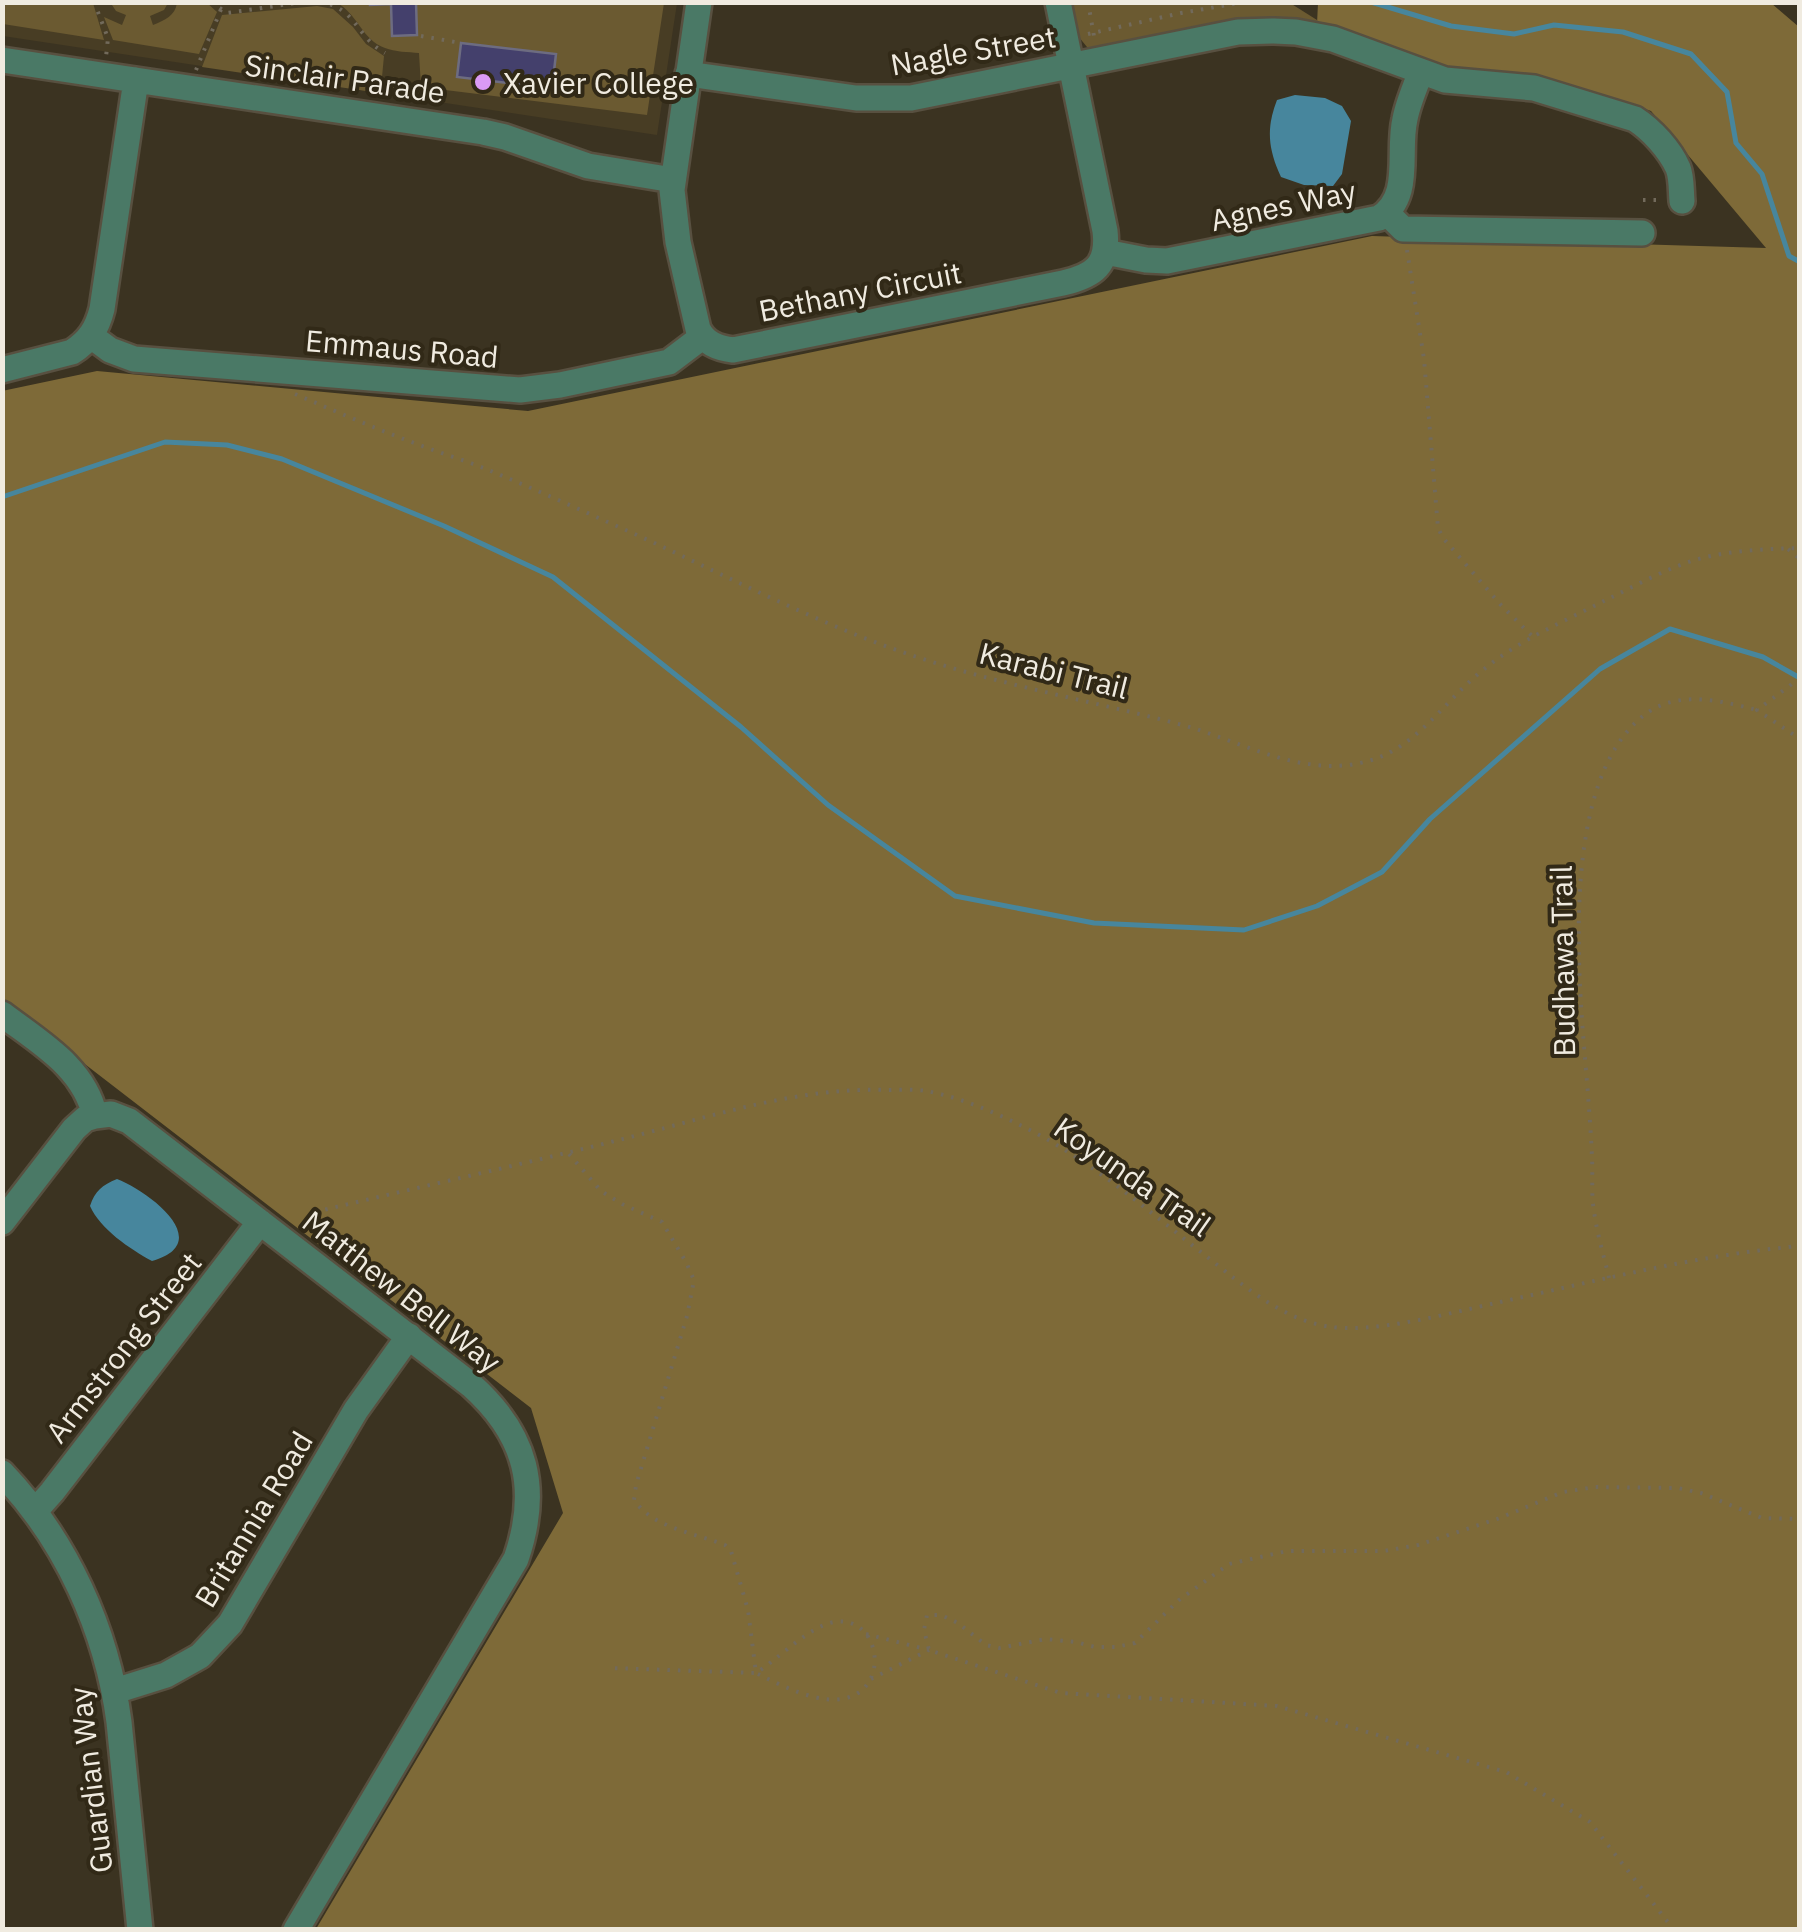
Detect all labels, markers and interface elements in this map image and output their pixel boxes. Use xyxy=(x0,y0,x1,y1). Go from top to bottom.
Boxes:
street label: Nagle Street xyxy=(887,16,1059,84)
street label: Sinclair Parade xyxy=(243,45,447,111)
place label: Xavier College xyxy=(503,63,694,102)
marker: Xavier College xyxy=(472,71,494,93)
street label: Agnes Way xyxy=(1207,171,1359,239)
street label: Bethany Circuit xyxy=(755,252,965,330)
street label: Emmaus Road xyxy=(304,320,500,376)
street label: Karabi Trail xyxy=(976,633,1132,707)
street label: Budhawa Trail xyxy=(1541,865,1583,1057)
street label: Koyunda Trail xyxy=(1047,1108,1219,1244)
street label: Matthew Bell Way xyxy=(295,1201,509,1381)
street label: Armstrong Street xyxy=(36,1244,210,1450)
street label: Britannia Road xyxy=(185,1424,321,1614)
street label: Guardian Way xyxy=(59,1685,121,1875)

